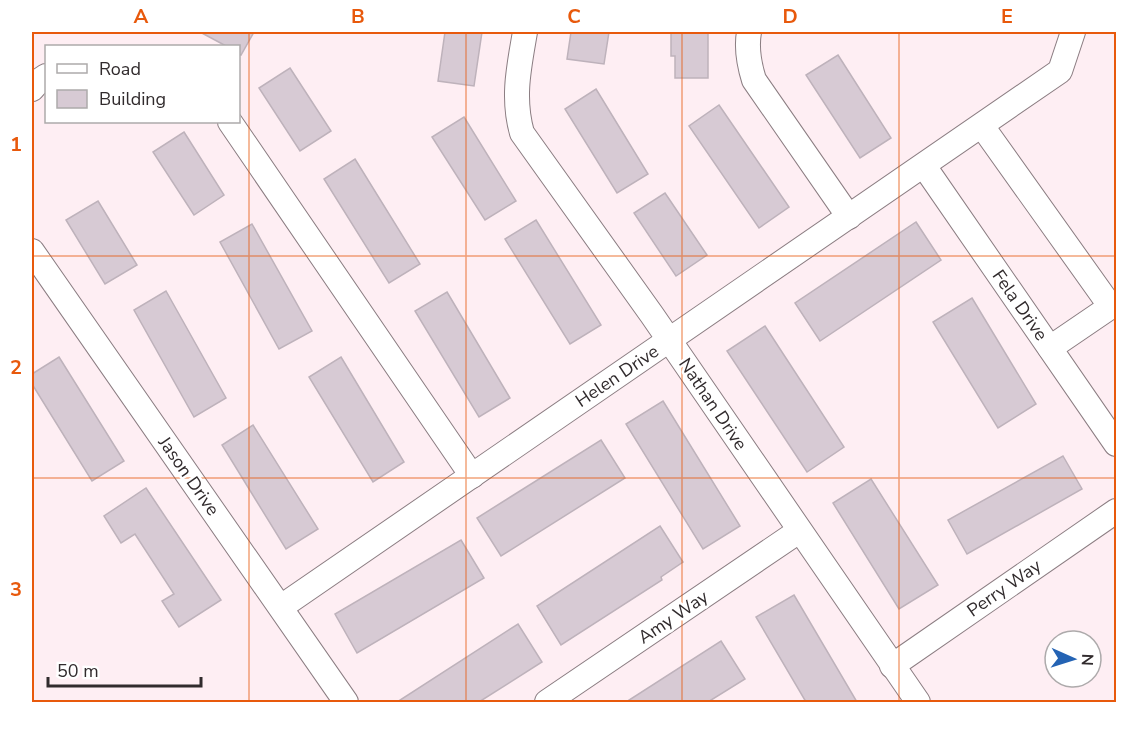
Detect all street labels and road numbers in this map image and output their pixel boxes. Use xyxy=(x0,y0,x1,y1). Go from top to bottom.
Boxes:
street label: Fela Drive xyxy=(987,265,1053,345)
street label: Helen Drive xyxy=(571,339,663,413)
street label: Nathan Drive xyxy=(673,353,753,455)
street label: Jason Drive xyxy=(152,431,225,520)
street label: Perry Way xyxy=(962,553,1046,622)
street label: Amy Way xyxy=(633,584,713,649)

